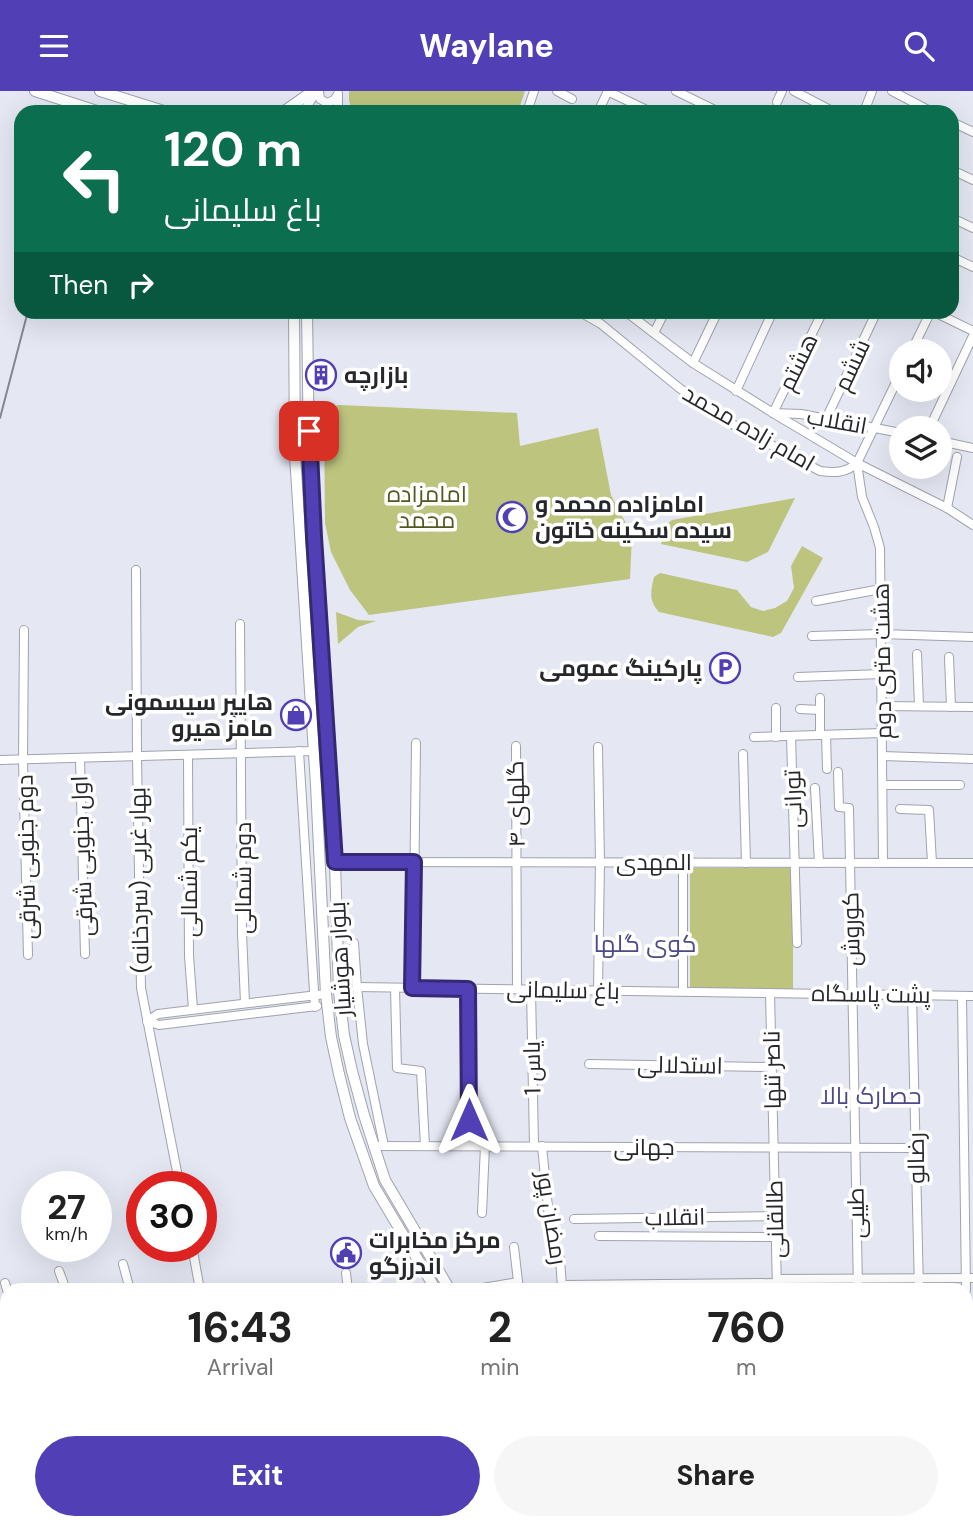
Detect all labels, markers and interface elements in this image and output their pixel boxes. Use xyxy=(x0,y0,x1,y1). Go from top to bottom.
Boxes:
text: Waylane xyxy=(419,25,554,67)
icon: menu xyxy=(35,27,73,65)
icon: search xyxy=(900,27,938,65)
text: 120 m xyxy=(164,117,302,181)
icon: left xyxy=(49,133,140,224)
text: باغ سلیمانی xyxy=(164,189,322,231)
icon: right xyxy=(122,266,160,304)
text: Then xyxy=(49,268,108,302)
street label: هشتم xyxy=(771,328,826,396)
street label: ششم xyxy=(827,334,878,396)
map controls xyxy=(889,339,952,479)
button: sound xyxy=(889,339,952,402)
building icon: بازارچه xyxy=(304,358,338,392)
place label: بازارچه xyxy=(344,360,409,391)
street label: امام زاده محمد xyxy=(677,378,820,479)
pin xyxy=(279,401,339,461)
street label: انقلاب xyxy=(805,401,869,441)
icon: arrive xyxy=(290,412,328,450)
button: layers xyxy=(889,416,952,479)
park label: امامزاده محمد xyxy=(387,479,467,535)
place label: امامزاده محمد و سیده سکینه خاتون xyxy=(535,489,732,545)
mosque icon: امامزاده محمد و سیده سکینه خاتون xyxy=(495,500,529,534)
street label: هشت متری دوم xyxy=(866,583,899,739)
parking icon: پارکینگ عمومی xyxy=(708,651,742,685)
place label: پارکینگ عمومی xyxy=(539,653,702,684)
place label: هایپر سیسمونی مامز هیرو xyxy=(105,687,273,743)
shop icon: هایپر سیسمونی مامز هیرو xyxy=(279,698,313,732)
street label: گلهای ۴ xyxy=(500,760,532,848)
street label: تورانی xyxy=(777,769,809,829)
street label: دوم جنوبی شرقی xyxy=(10,774,43,940)
street label: اول جنوبی شرقی xyxy=(64,775,100,937)
street label: بهار غربی (سردخانه) xyxy=(122,787,156,973)
street label: دوم شمالی xyxy=(228,822,259,934)
street label: یکم شمالی xyxy=(174,827,205,937)
street label: المهدی xyxy=(616,847,692,877)
street label: کوروش xyxy=(835,892,867,966)
street label: بلوار هوشیار xyxy=(322,901,358,1019)
district label: کوی گلها xyxy=(593,928,697,959)
street label: باغ سلیمانی xyxy=(506,974,620,1007)
street label: پشت پاسگاه xyxy=(811,978,931,1010)
street label: ناصر تنها xyxy=(756,1030,788,1110)
street label: یاس 1 xyxy=(517,1041,547,1095)
street label: استدلالی xyxy=(637,1049,723,1081)
district label: حصارک بالا xyxy=(820,1080,922,1111)
position arrow xyxy=(432,1083,506,1157)
street label: جهانی xyxy=(613,1132,675,1162)
street label: رضالو xyxy=(901,1132,931,1184)
street label: رمضان پور xyxy=(530,1167,574,1267)
speed limit sign: 30 xyxy=(126,1171,217,1262)
street label: طالقانی xyxy=(759,1180,791,1258)
text: 27 xyxy=(47,1184,86,1230)
street label: طیبی xyxy=(841,1187,871,1239)
street label: انقلاب xyxy=(644,1201,706,1233)
text: km/h xyxy=(45,1222,88,1246)
place label: مرکز مخابرات اندرزگو xyxy=(369,1225,501,1281)
public building icon: مرکز مخابرات اندرزگو xyxy=(329,1236,363,1270)
text: 16:43 xyxy=(188,1300,293,1355)
text: 2 xyxy=(488,1300,512,1355)
text: 760 xyxy=(707,1300,785,1355)
text: Arrival xyxy=(207,1352,274,1382)
text: min xyxy=(480,1352,520,1382)
text: m xyxy=(736,1352,757,1382)
button: Exit xyxy=(35,1436,480,1516)
button: Share xyxy=(494,1436,938,1516)

